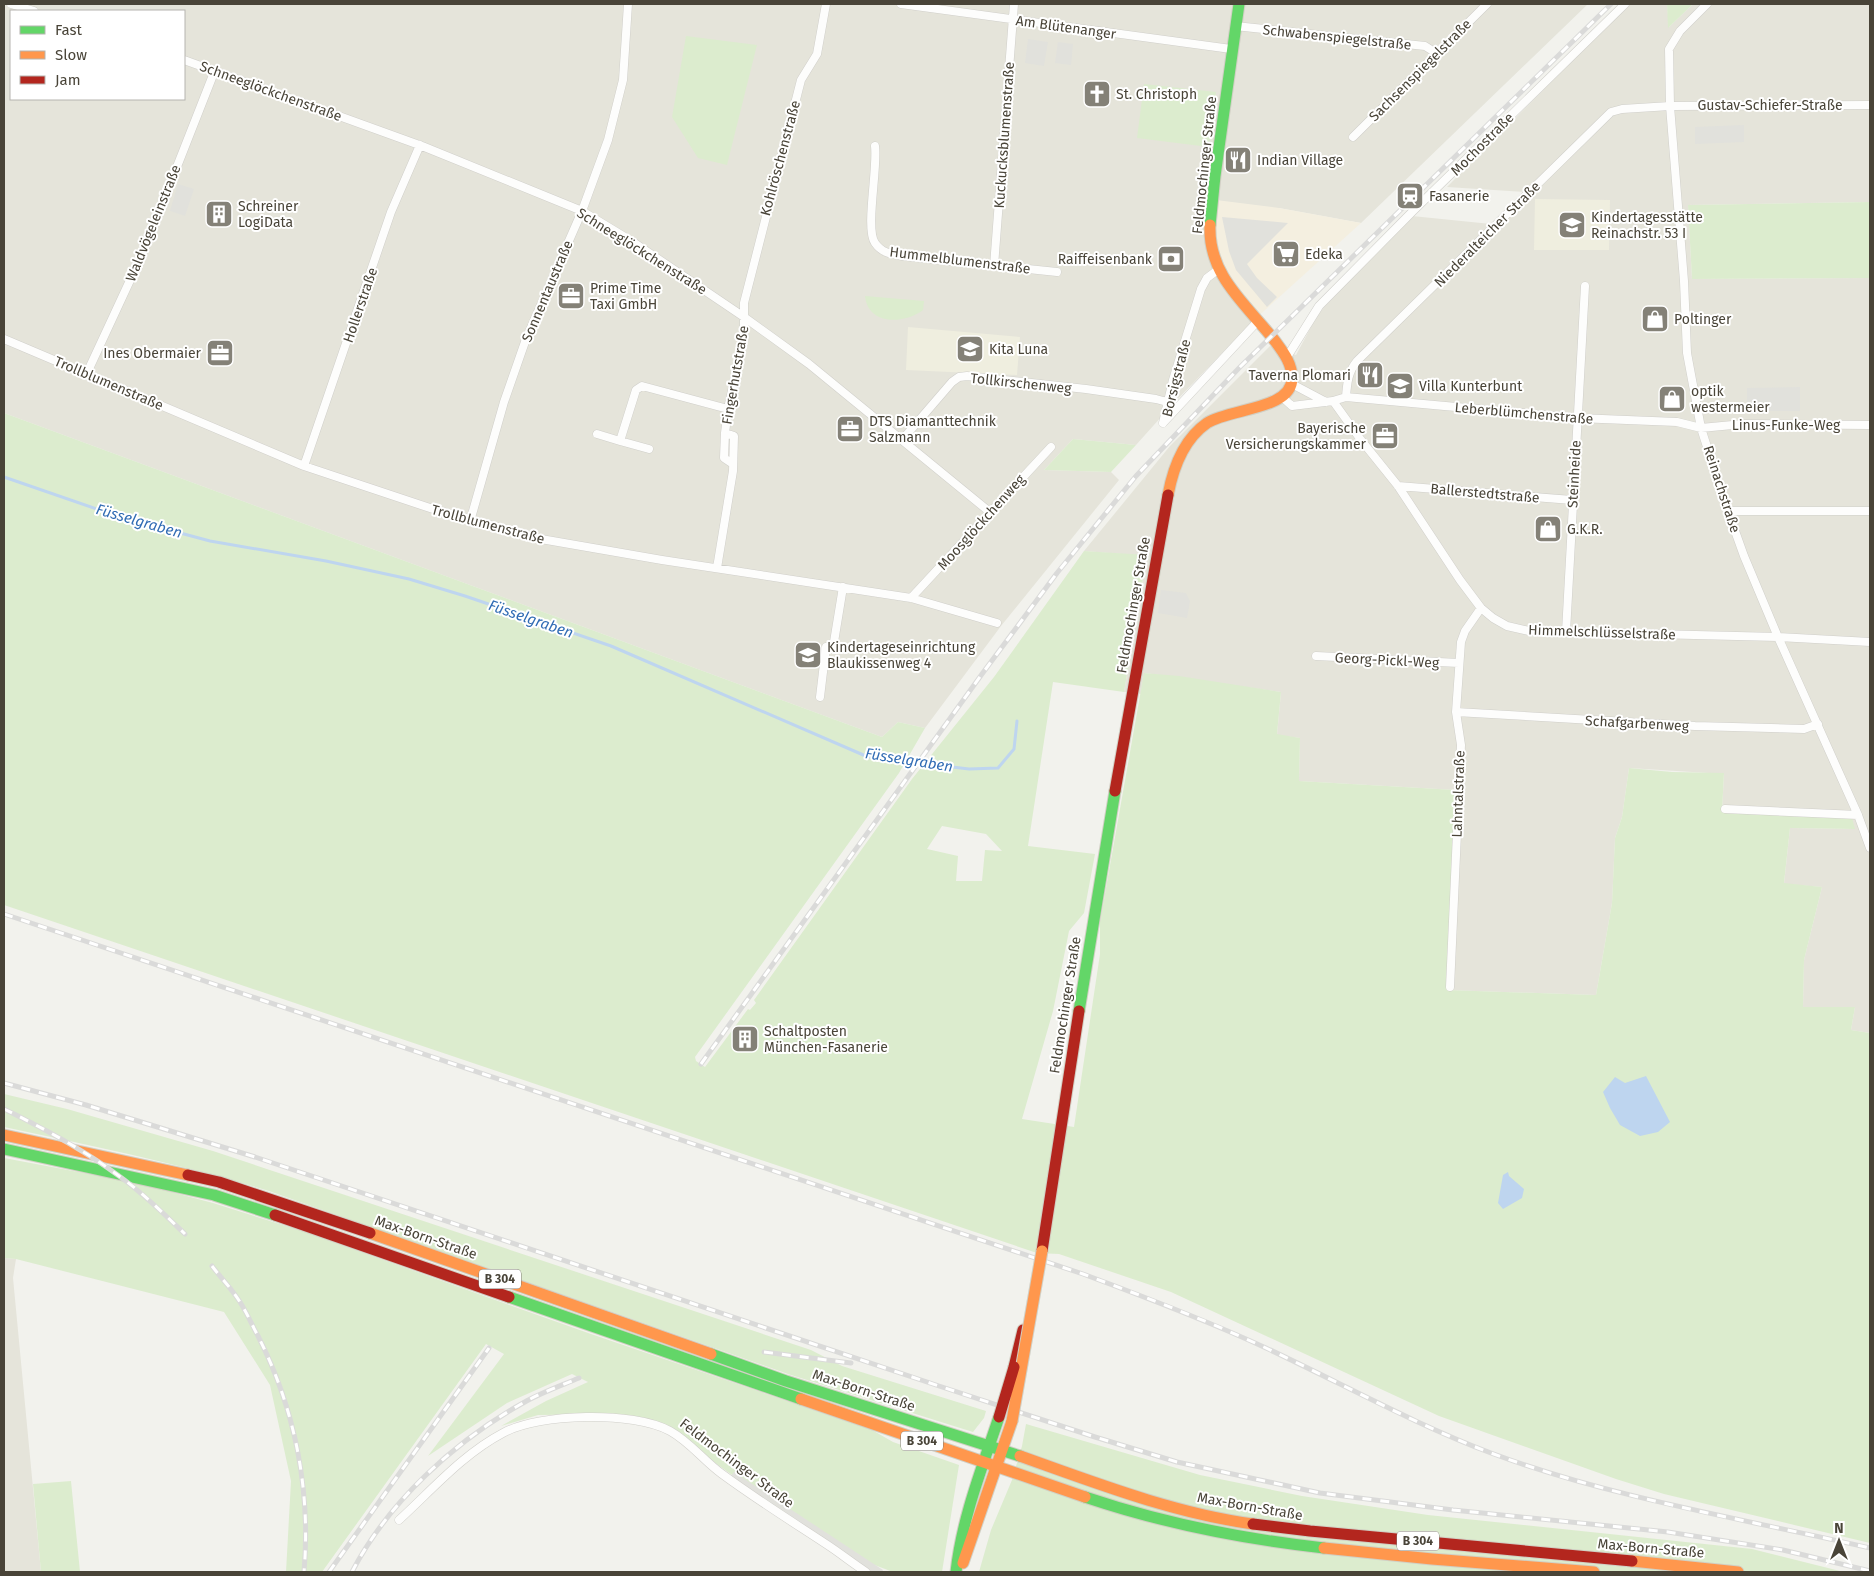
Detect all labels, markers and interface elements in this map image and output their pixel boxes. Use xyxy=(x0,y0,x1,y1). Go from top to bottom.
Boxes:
legend xyxy=(10,10,185,100)
street label: Am Blütenanger xyxy=(1015,12,1118,43)
street label: Sachsenspiegelstraße xyxy=(1366,16,1475,125)
text: Fast xyxy=(55,21,82,39)
street label: Schwabenspiegelstraße xyxy=(1262,21,1412,54)
text: Slow xyxy=(55,46,87,64)
street label: Schneeglöckchenstraße xyxy=(197,58,344,125)
street label: Kuckucksblumenstraße xyxy=(991,61,1018,209)
text: Jam xyxy=(55,71,81,89)
church icon: St. Christoph xyxy=(1082,79,1112,109)
place label: St. Christoph xyxy=(1116,86,1197,103)
street label: Feldmochinger Straße xyxy=(1189,95,1220,235)
street label: Gustav-Schiefer-Straße xyxy=(1697,97,1843,114)
street label: Kohlröschenstraße xyxy=(757,98,804,218)
street label: Mochostraße xyxy=(1447,109,1517,179)
restaurant icon: Indian Village xyxy=(1223,145,1253,175)
place label: Indian Village xyxy=(1257,152,1343,169)
street label: Waldvögeleinstraße xyxy=(122,162,185,284)
street label: Niederalteicher Straße xyxy=(1431,178,1544,291)
station icon: Fasanerie xyxy=(1395,181,1425,211)
place label: Fasanerie xyxy=(1429,188,1489,205)
place label: Schreiner LogiData xyxy=(238,198,299,231)
building icon: Schreiner LogiData xyxy=(204,199,234,229)
street label: Schneeglöckchenstraße xyxy=(574,204,710,298)
place label: Kindertagesstätte Reinachstr. 53 I xyxy=(1591,209,1703,242)
school or university icon: Kindertagesstätte Reinachstr. 53 I xyxy=(1557,210,1587,240)
street label: Sonnentaustraße xyxy=(518,238,577,345)
supermarket icon: Edeka xyxy=(1271,239,1301,269)
street label: Hummelblumenstraße xyxy=(889,243,1031,278)
bank icon: Raiffeisenbank xyxy=(1156,244,1186,274)
place label: Edeka xyxy=(1305,246,1343,263)
place label: Raiffeisenbank xyxy=(1058,251,1153,268)
street label: Hollerstraße xyxy=(340,265,381,345)
place label: Prime Time Taxi GmbH xyxy=(590,280,661,313)
office icon: Prime Time Taxi GmbH xyxy=(556,281,586,311)
shop icon: Poltinger xyxy=(1640,304,1670,334)
place label: Poltinger xyxy=(1674,311,1732,328)
street label: Fingerhutstraße xyxy=(718,324,753,426)
school or university icon: Kita Luna xyxy=(955,334,985,364)
street label: Borsigstraße xyxy=(1159,337,1194,419)
office icon: Ines Obermaier xyxy=(205,338,235,368)
place label: Kita Luna xyxy=(989,341,1048,358)
place label: Ines Obermaier xyxy=(103,345,202,362)
street label: Trollblumenstraße xyxy=(52,353,166,414)
restaurant icon: Taverna Plomari xyxy=(1355,360,1385,390)
place label: Taverna Plomari xyxy=(1248,367,1351,384)
street label: Tollkirschenweg xyxy=(970,370,1073,397)
school or university icon: Villa Kunterbunt xyxy=(1385,371,1415,401)
place label: Villa Kunterbunt xyxy=(1419,378,1523,395)
place label: optik westermeier xyxy=(1691,383,1770,416)
shop icon: optik westermeier xyxy=(1657,384,1687,414)
street label: Leberblümchenstraße xyxy=(1454,399,1594,428)
place label: DTS Diamanttechnik Salzmann xyxy=(869,413,997,446)
office icon: DTS Diamanttechnik Salzmann xyxy=(835,414,865,444)
street label: Linus-Funke-Weg xyxy=(1732,417,1841,434)
place label: Bayerische Versicherungskammer xyxy=(1226,420,1367,453)
office icon: Bayerische Versicherungskammer xyxy=(1370,421,1400,451)
street label: Steinheide xyxy=(1564,440,1585,508)
street label: Reinachstraße xyxy=(1699,443,1744,535)
street label: Moosglöckchenweg xyxy=(934,471,1029,574)
street label: Ballerstedtstraße xyxy=(1430,480,1540,507)
water label: Füsselgraben xyxy=(94,500,184,542)
street label: Trollblumenstraße xyxy=(429,501,546,548)
shop icon: G.K.R. xyxy=(1533,514,1563,544)
place label: G.K.R. xyxy=(1567,521,1603,538)
street label: Feldmochinger Straße xyxy=(1113,535,1154,675)
water label: Füsselgraben xyxy=(486,596,576,642)
street label: Himmelschlüsselstraße xyxy=(1528,621,1676,644)
place label: Kindertageseinrichtung Blaukissenweg 4 xyxy=(827,639,976,672)
school or university icon: Kindertageseinrichtung Blaukissenweg 4 xyxy=(793,640,823,670)
street label: Georg-Pickl-Weg xyxy=(1334,649,1440,672)
street label: Schafgarbenweg xyxy=(1585,712,1690,735)
water label: Füsselgraben xyxy=(864,744,954,776)
street label: Lahntalstraße xyxy=(1448,750,1469,838)
street label: Feldmochinger Straße xyxy=(1046,935,1085,1075)
place label: Schaltposten München-Fasanerie xyxy=(764,1023,888,1056)
building icon: Schaltposten München-Fasanerie xyxy=(730,1024,760,1054)
street label: Max-Born-Straße xyxy=(372,1212,479,1263)
road number: B 304 xyxy=(479,1270,521,1288)
street label: Max-Born-Straße xyxy=(810,1366,917,1415)
street label: Feldmochinger Straße xyxy=(676,1415,797,1512)
road number: B 304 xyxy=(901,1432,943,1450)
street label: Max-Born-Straße xyxy=(1196,1489,1304,1524)
north arrow xyxy=(1814,1516,1864,1566)
text: N xyxy=(1834,1520,1844,1537)
road number: B 304 xyxy=(1397,1532,1439,1550)
street label: Max-Born-Straße xyxy=(1597,1535,1705,1562)

